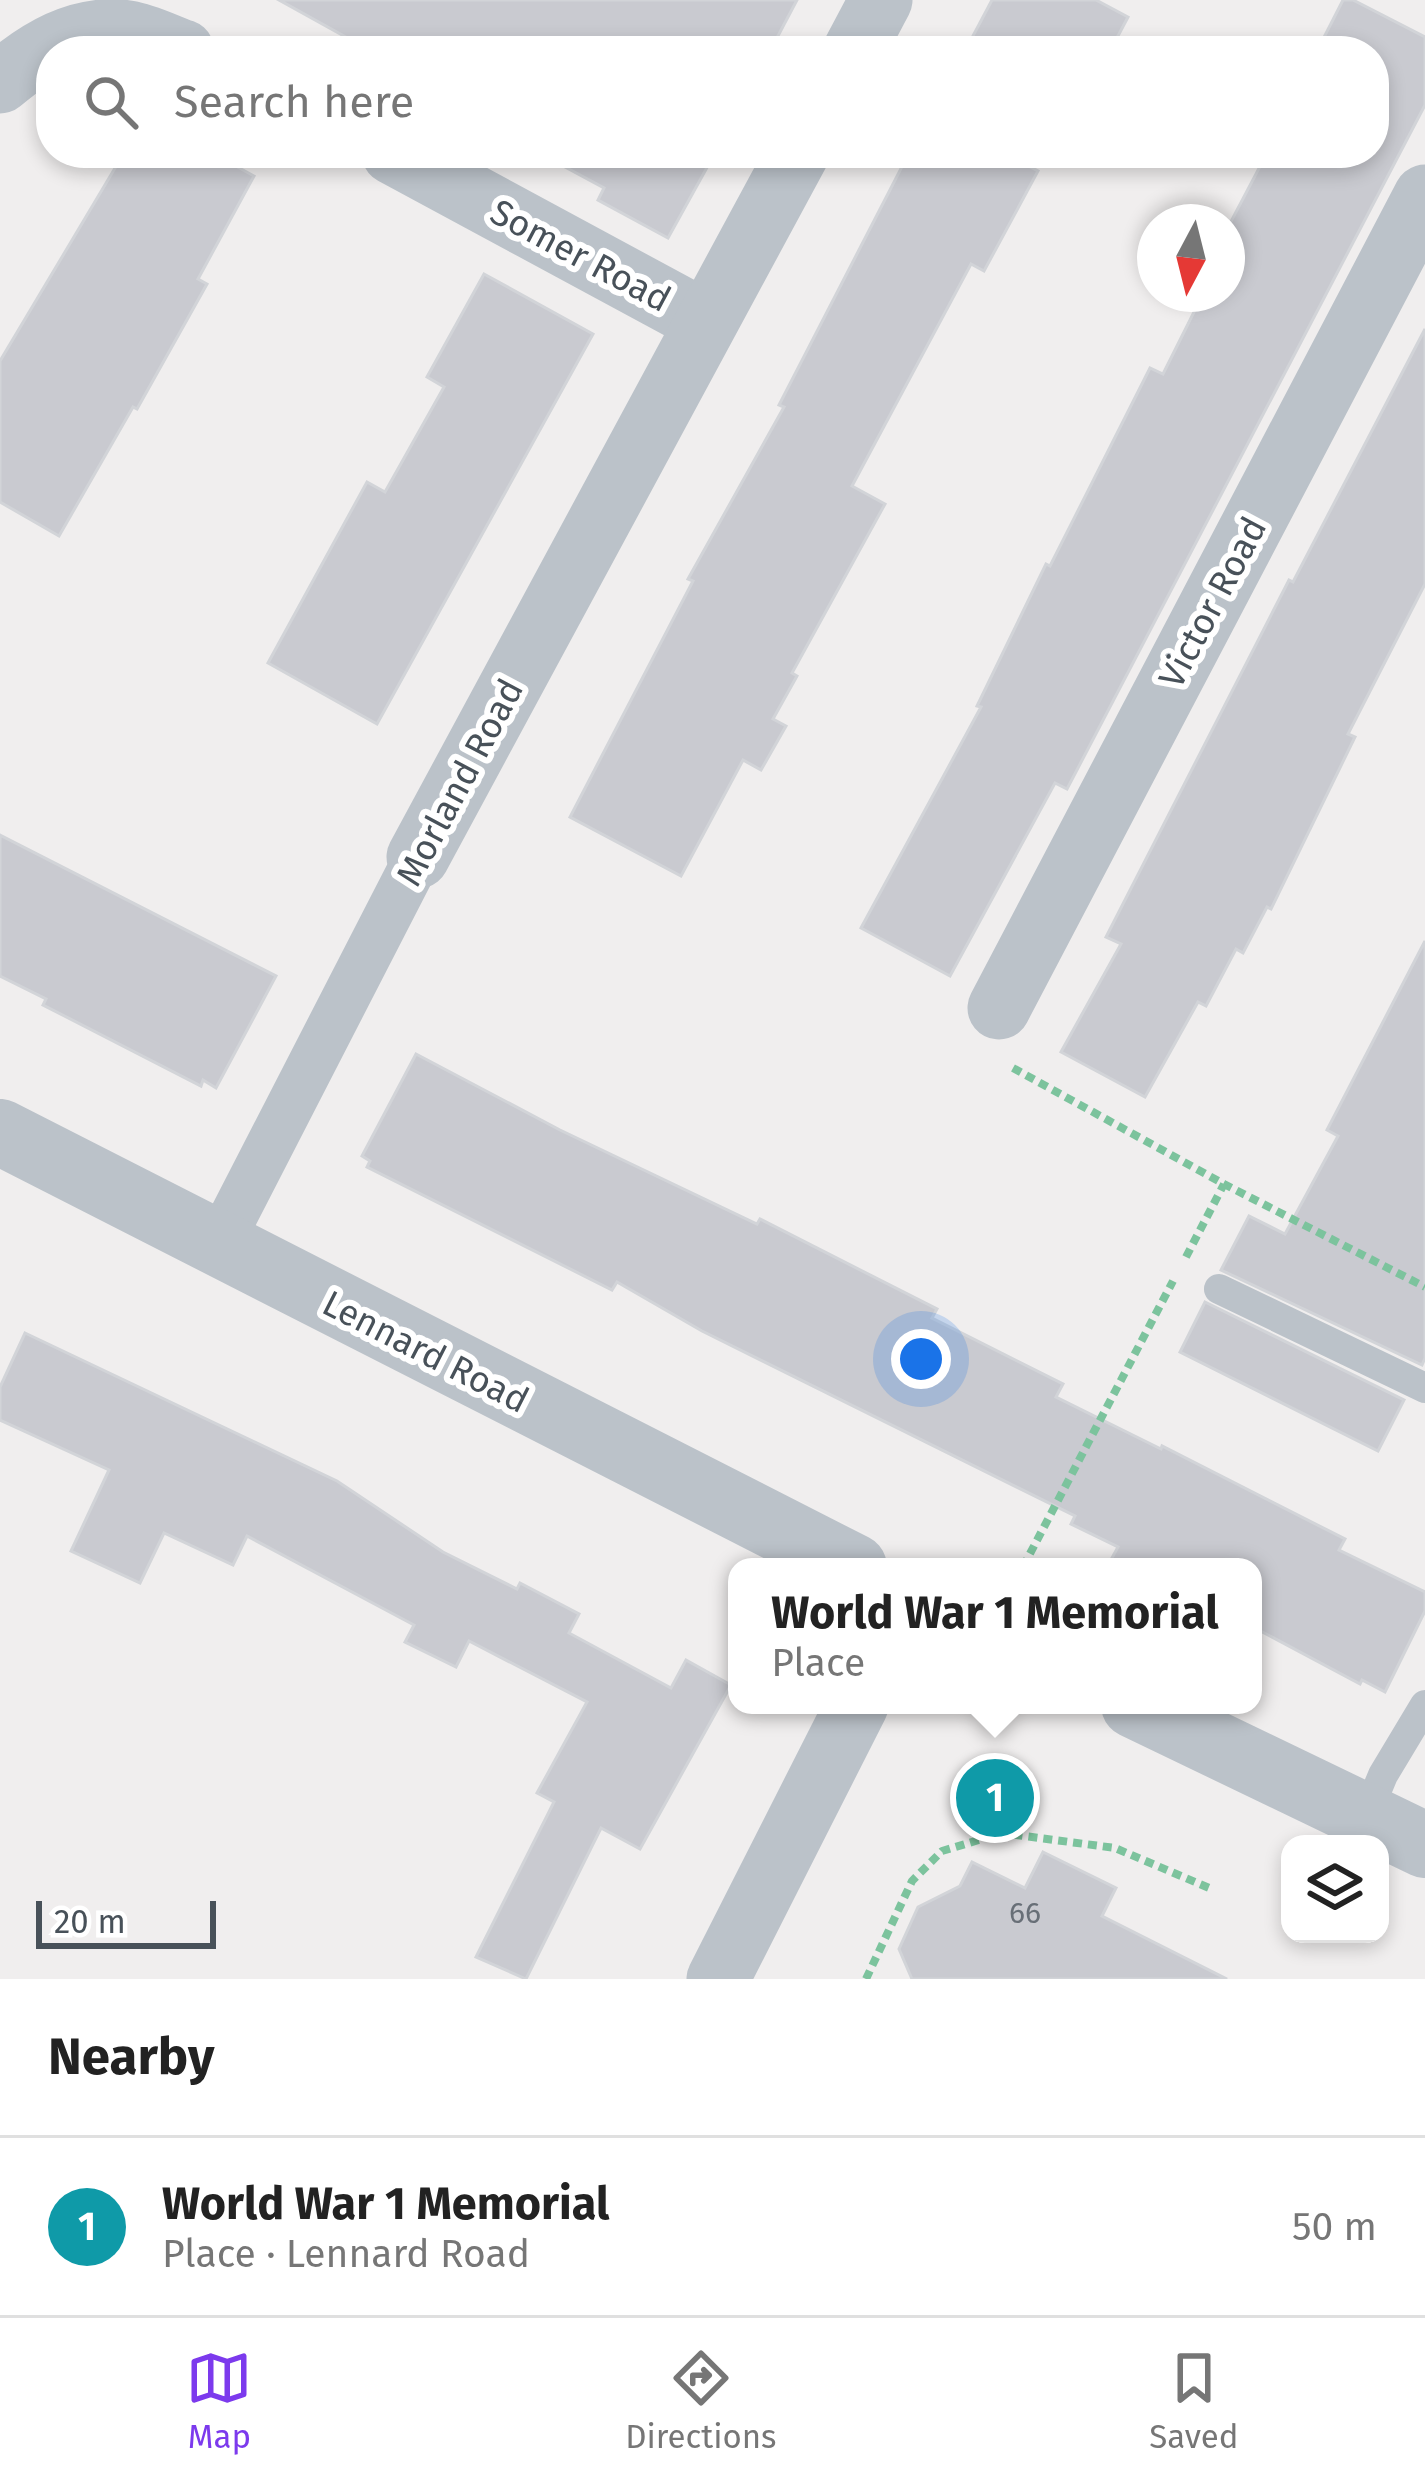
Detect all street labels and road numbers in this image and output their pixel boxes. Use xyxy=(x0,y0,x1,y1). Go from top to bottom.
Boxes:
street label: Somer Road xyxy=(483,190,678,322)
street label: Victor Road xyxy=(1149,509,1276,695)
street label: Morland Road xyxy=(387,671,533,893)
street label: Lennard Road xyxy=(315,1281,536,1423)

